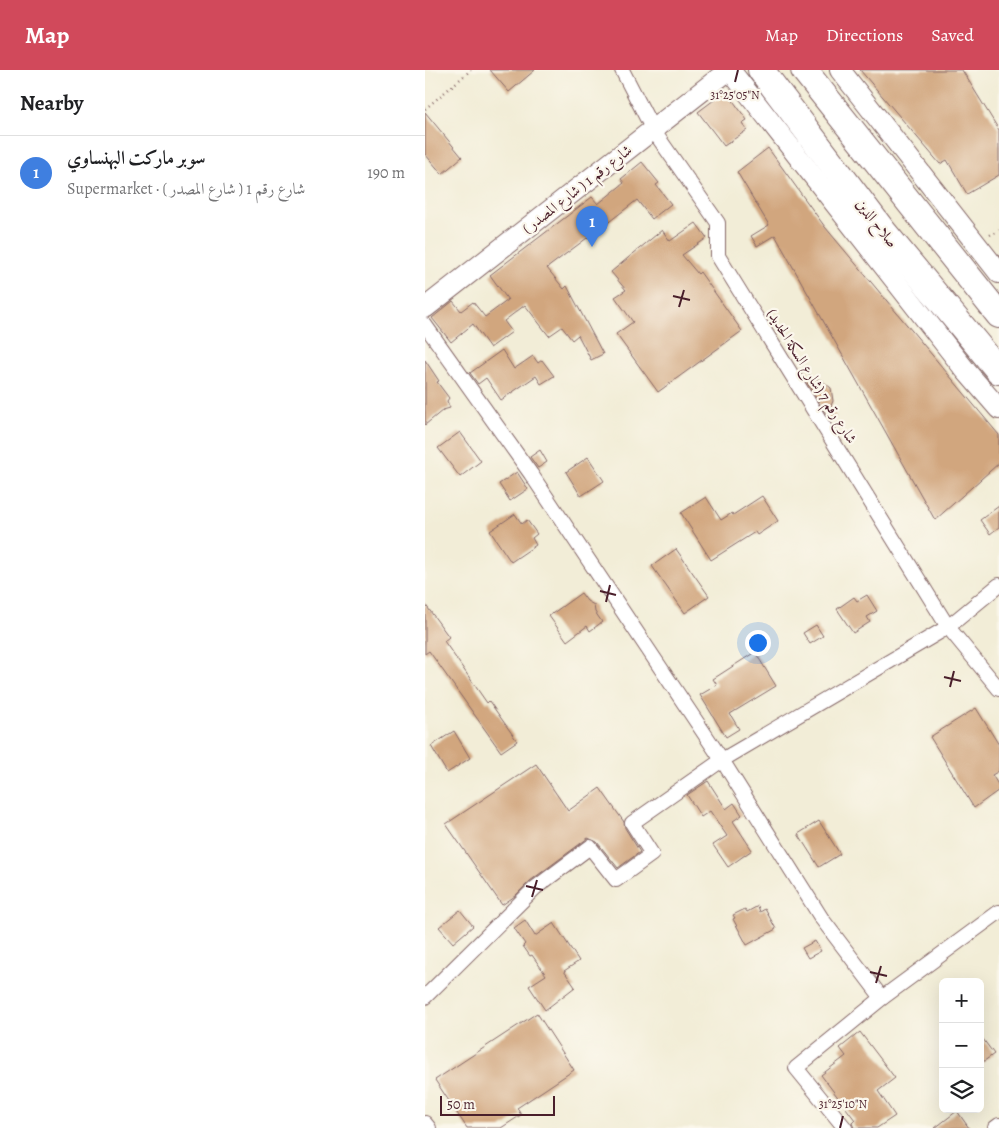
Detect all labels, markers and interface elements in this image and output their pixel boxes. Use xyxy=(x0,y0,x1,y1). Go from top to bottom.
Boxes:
text: Map xyxy=(25,19,69,51)
text: Map xyxy=(765,23,798,47)
text: Directions xyxy=(826,23,903,47)
text: Saved xyxy=(931,23,974,47)
text: 31°25'05"N xyxy=(710,87,760,103)
text: Nearby xyxy=(20,89,83,117)
street label: شارع رقم 1 ( شارع المصدر ) xyxy=(519,141,635,237)
text: سوبر ماركت البهنساوي xyxy=(67,145,206,171)
text: 1 xyxy=(33,162,39,184)
text: 190 m xyxy=(367,162,405,184)
text: Supermarket · شارع رقم 1 ( شارع المصدر ) xyxy=(67,178,305,200)
street label: صلاح الدين xyxy=(849,194,902,253)
pin: 1 xyxy=(576,206,608,247)
street label: شارع رقم 7 (شارع السكة الحديد) xyxy=(759,305,862,449)
your location xyxy=(745,630,771,656)
map controls xyxy=(939,978,984,1113)
button: + xyxy=(939,978,984,1023)
button: − xyxy=(939,1023,984,1068)
button: layers xyxy=(939,1068,984,1113)
scale bar xyxy=(440,1093,555,1116)
text: 50 m xyxy=(447,1095,475,1114)
text: 31°25'10"N xyxy=(819,1096,868,1112)

